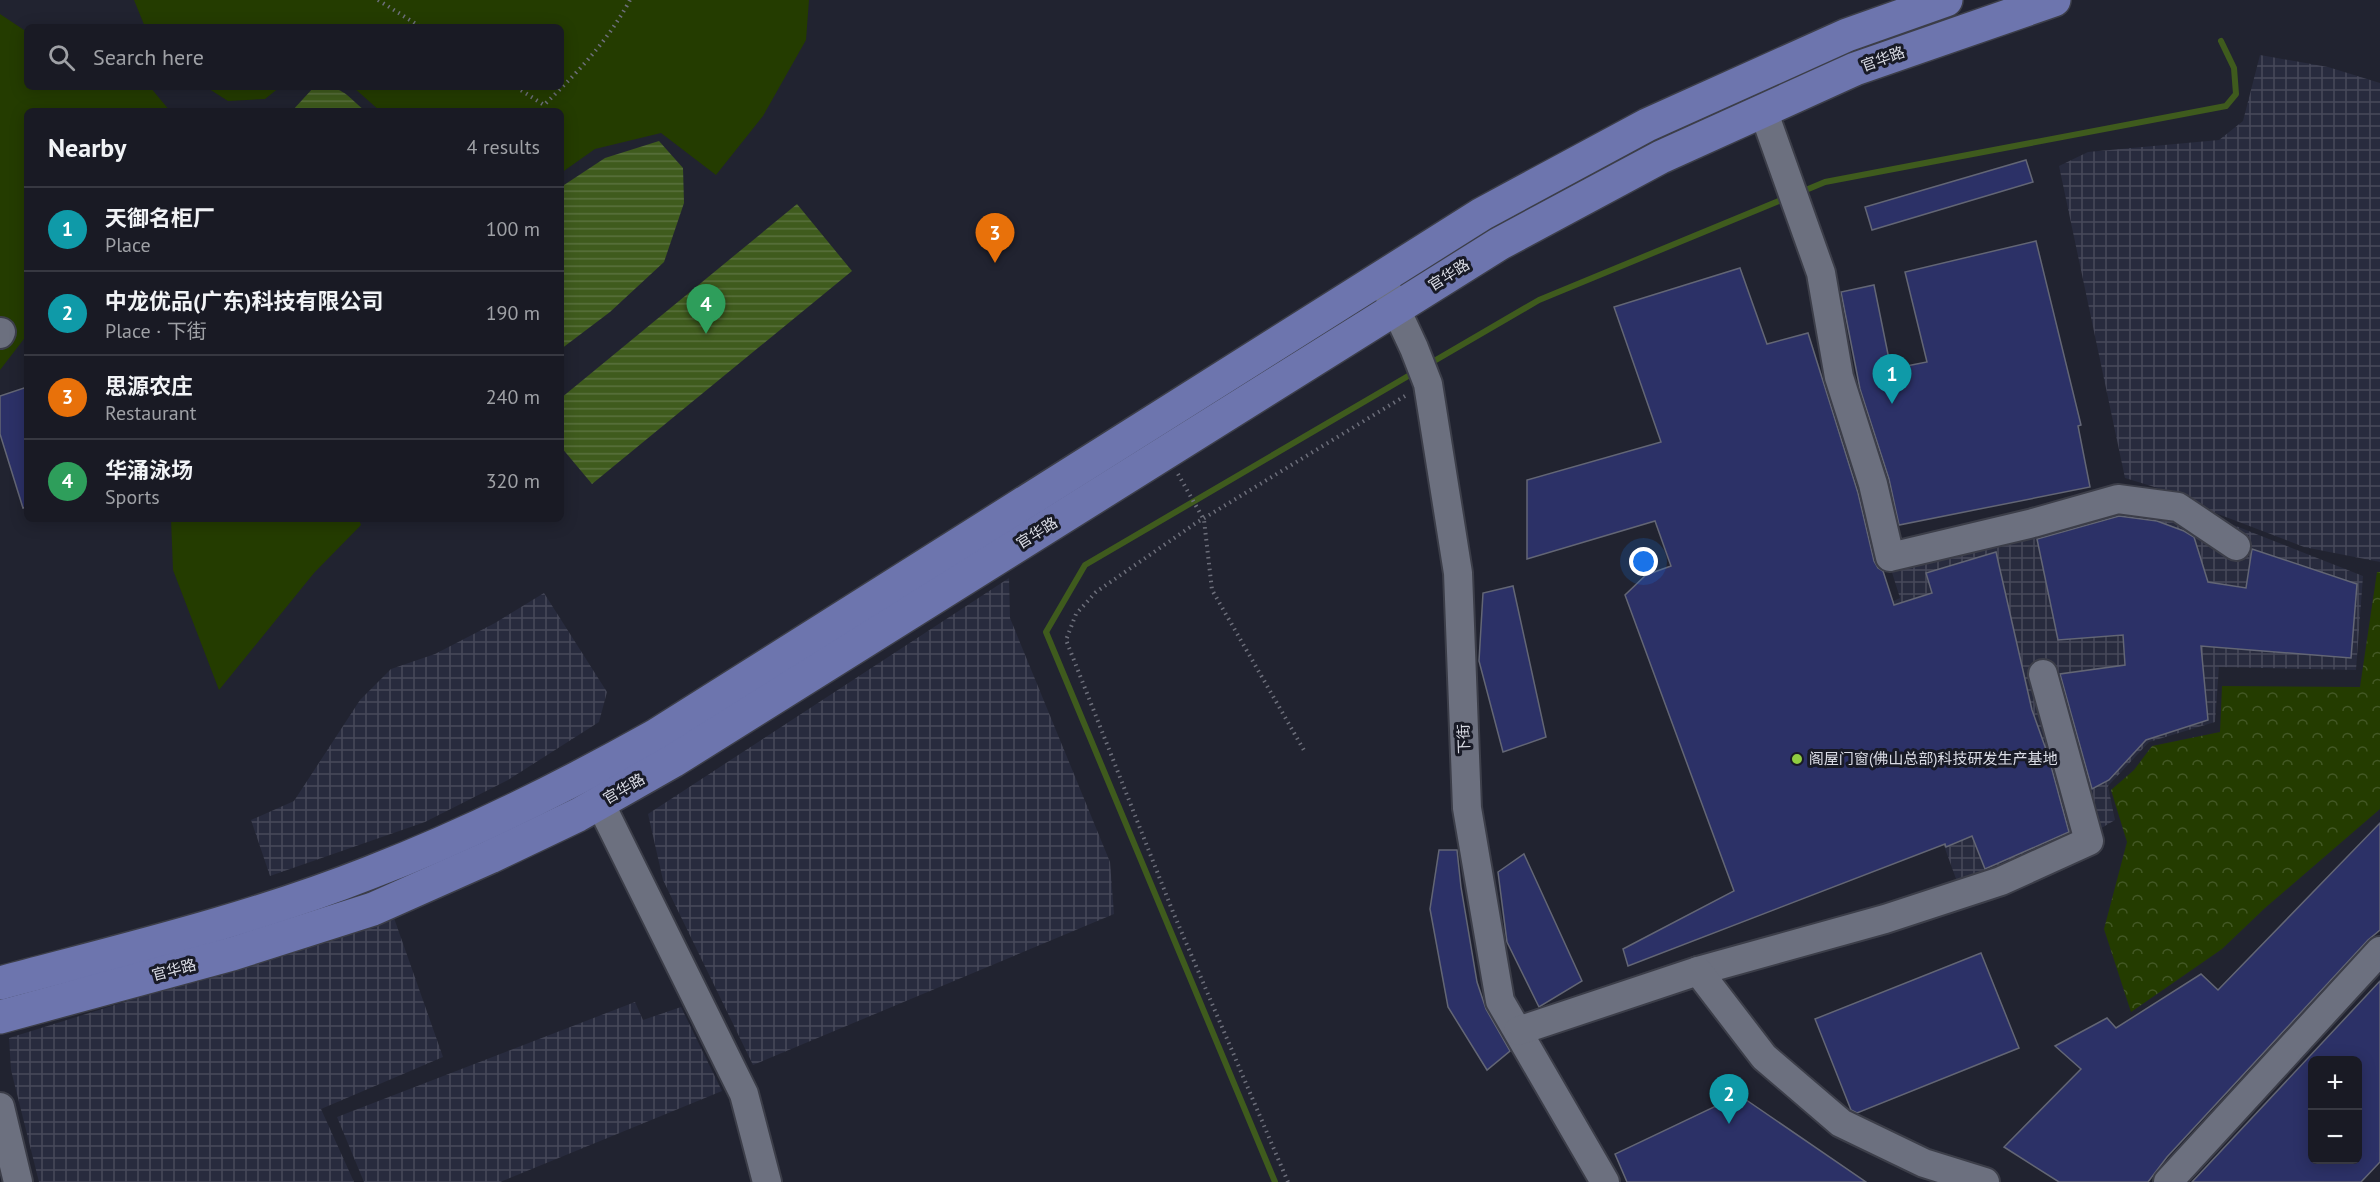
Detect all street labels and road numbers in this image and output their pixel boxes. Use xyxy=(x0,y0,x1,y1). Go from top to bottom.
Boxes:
street label: 官华路 xyxy=(1858,42,1907,75)
street label: 官华路 xyxy=(1425,255,1473,295)
street label: 官华路 xyxy=(1013,513,1061,553)
street label: 下街 xyxy=(1453,724,1474,754)
street label: 官华路 xyxy=(600,769,648,808)
street label: 官华路 xyxy=(150,955,198,985)

